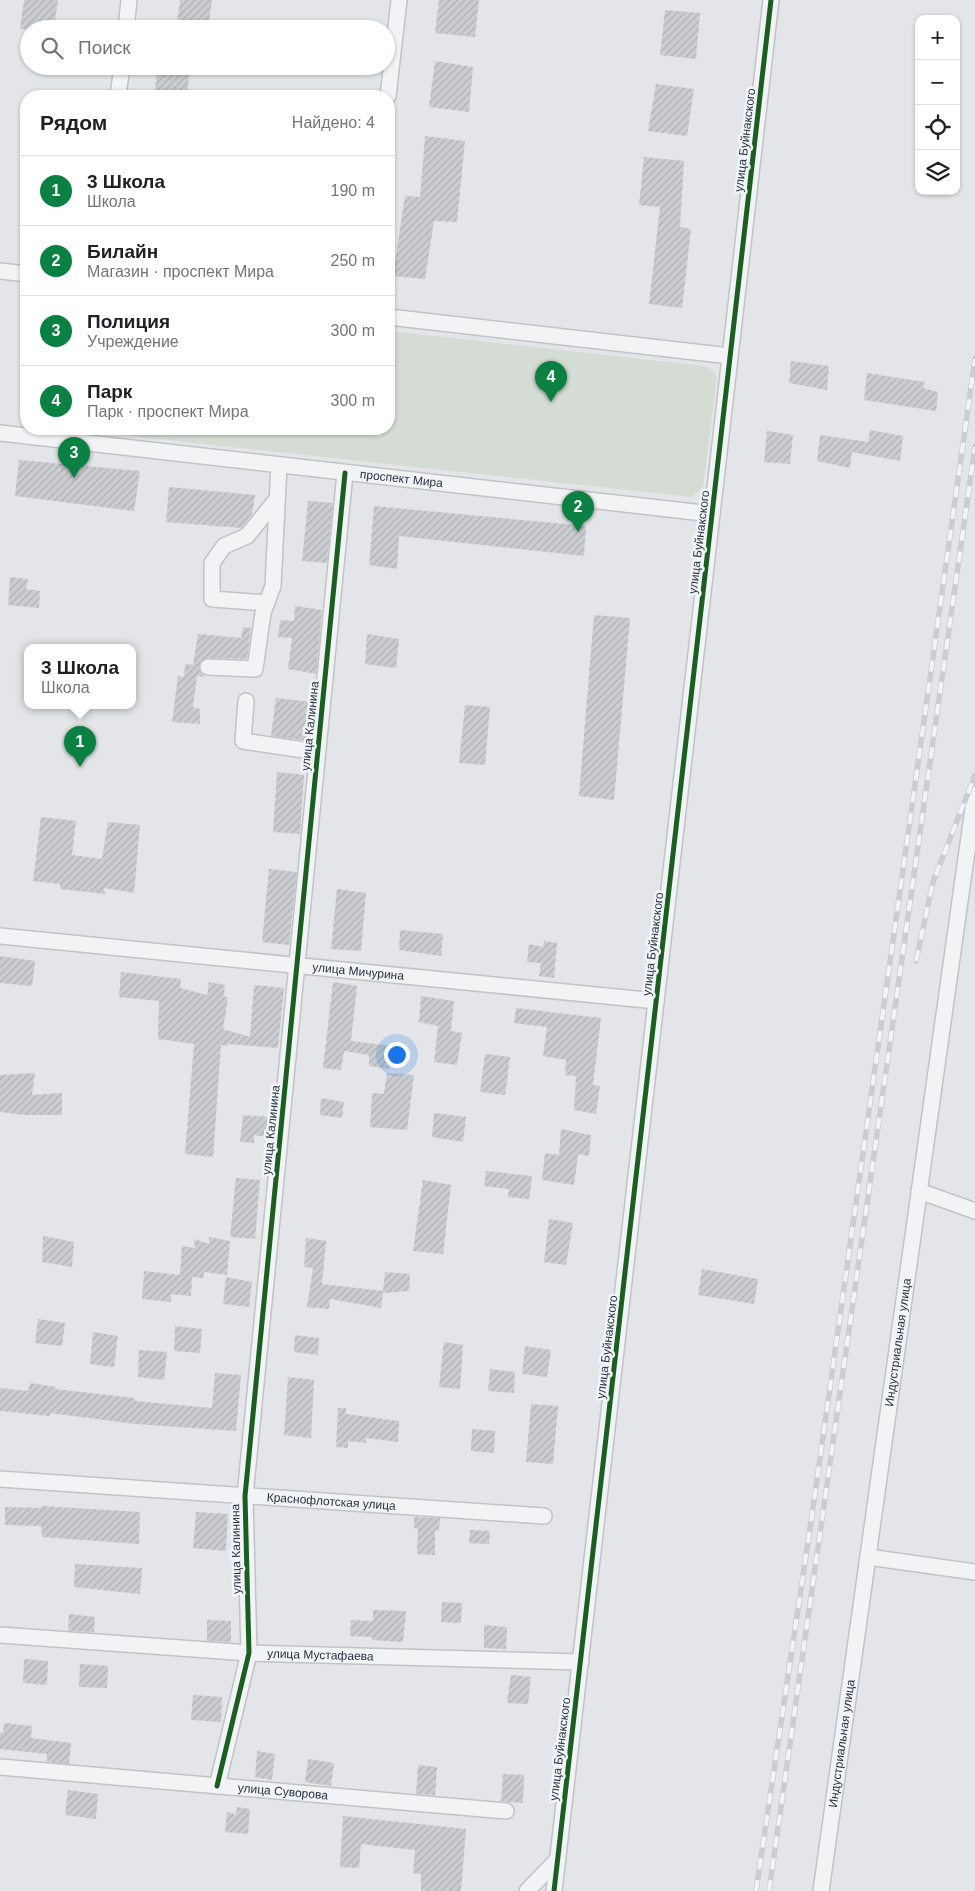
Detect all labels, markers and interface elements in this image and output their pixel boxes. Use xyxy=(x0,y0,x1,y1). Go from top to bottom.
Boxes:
map controls xyxy=(915,15,960,195)
button: + xyxy=(915,15,960,60)
search box xyxy=(20,20,395,75)
icon: search xyxy=(38,34,66,62)
text: Поиск xyxy=(78,37,131,58)
button: − xyxy=(915,60,960,105)
street label: улица Буйнакского xyxy=(732,87,758,193)
button: locate xyxy=(915,105,960,150)
text: Рядом xyxy=(40,111,107,134)
text: Найдено: 4 xyxy=(292,114,375,131)
button: layers xyxy=(915,150,960,195)
text: 3 Школа xyxy=(87,171,165,192)
text: 1 xyxy=(52,182,60,199)
text: 190 m xyxy=(331,182,375,199)
text: Школа xyxy=(87,193,136,210)
text: Билайн xyxy=(87,241,158,262)
text: 2 xyxy=(52,252,60,269)
text: 250 m xyxy=(331,252,375,269)
text: Магазин · проспект Мира xyxy=(87,263,274,280)
text: Полиция xyxy=(87,311,170,332)
text: 3 xyxy=(52,322,60,339)
text: 300 m xyxy=(331,322,375,339)
text: Учреждение xyxy=(87,333,179,350)
pin: 4 xyxy=(535,361,567,402)
text: Парк xyxy=(87,381,132,402)
text: 4 xyxy=(52,392,60,409)
text: 300 m xyxy=(331,392,375,409)
text: Парк · проспект Мира xyxy=(87,403,249,420)
pin: 3 xyxy=(58,437,90,478)
street label: проспект Мира xyxy=(359,467,444,490)
street label: улица Буйнакского xyxy=(686,489,712,595)
pin: 2 xyxy=(562,491,594,532)
popup xyxy=(24,644,136,709)
text: 3 Школа xyxy=(41,657,119,678)
text: Школа xyxy=(41,679,90,696)
street label: улица Калинина xyxy=(298,680,322,772)
pin: 1 xyxy=(64,726,96,767)
street label: улица Буйнакского xyxy=(640,891,666,997)
street label: улица Мичурина xyxy=(312,960,405,983)
your location xyxy=(384,1042,410,1068)
street label: улица Калинина xyxy=(259,1084,283,1176)
street label: Индустриальная улица xyxy=(882,1277,914,1407)
street label: улица Буйнакского xyxy=(594,1294,620,1400)
street label: Краснофлотская улица xyxy=(266,1490,397,1513)
street label: улица Калинина xyxy=(228,1503,244,1594)
street label: улица Мустафаева xyxy=(267,1646,374,1663)
street label: Индустриальная улица xyxy=(826,1678,858,1808)
street label: улица Буйнакского xyxy=(547,1696,573,1802)
street label: улица Суворова xyxy=(237,1781,329,1803)

